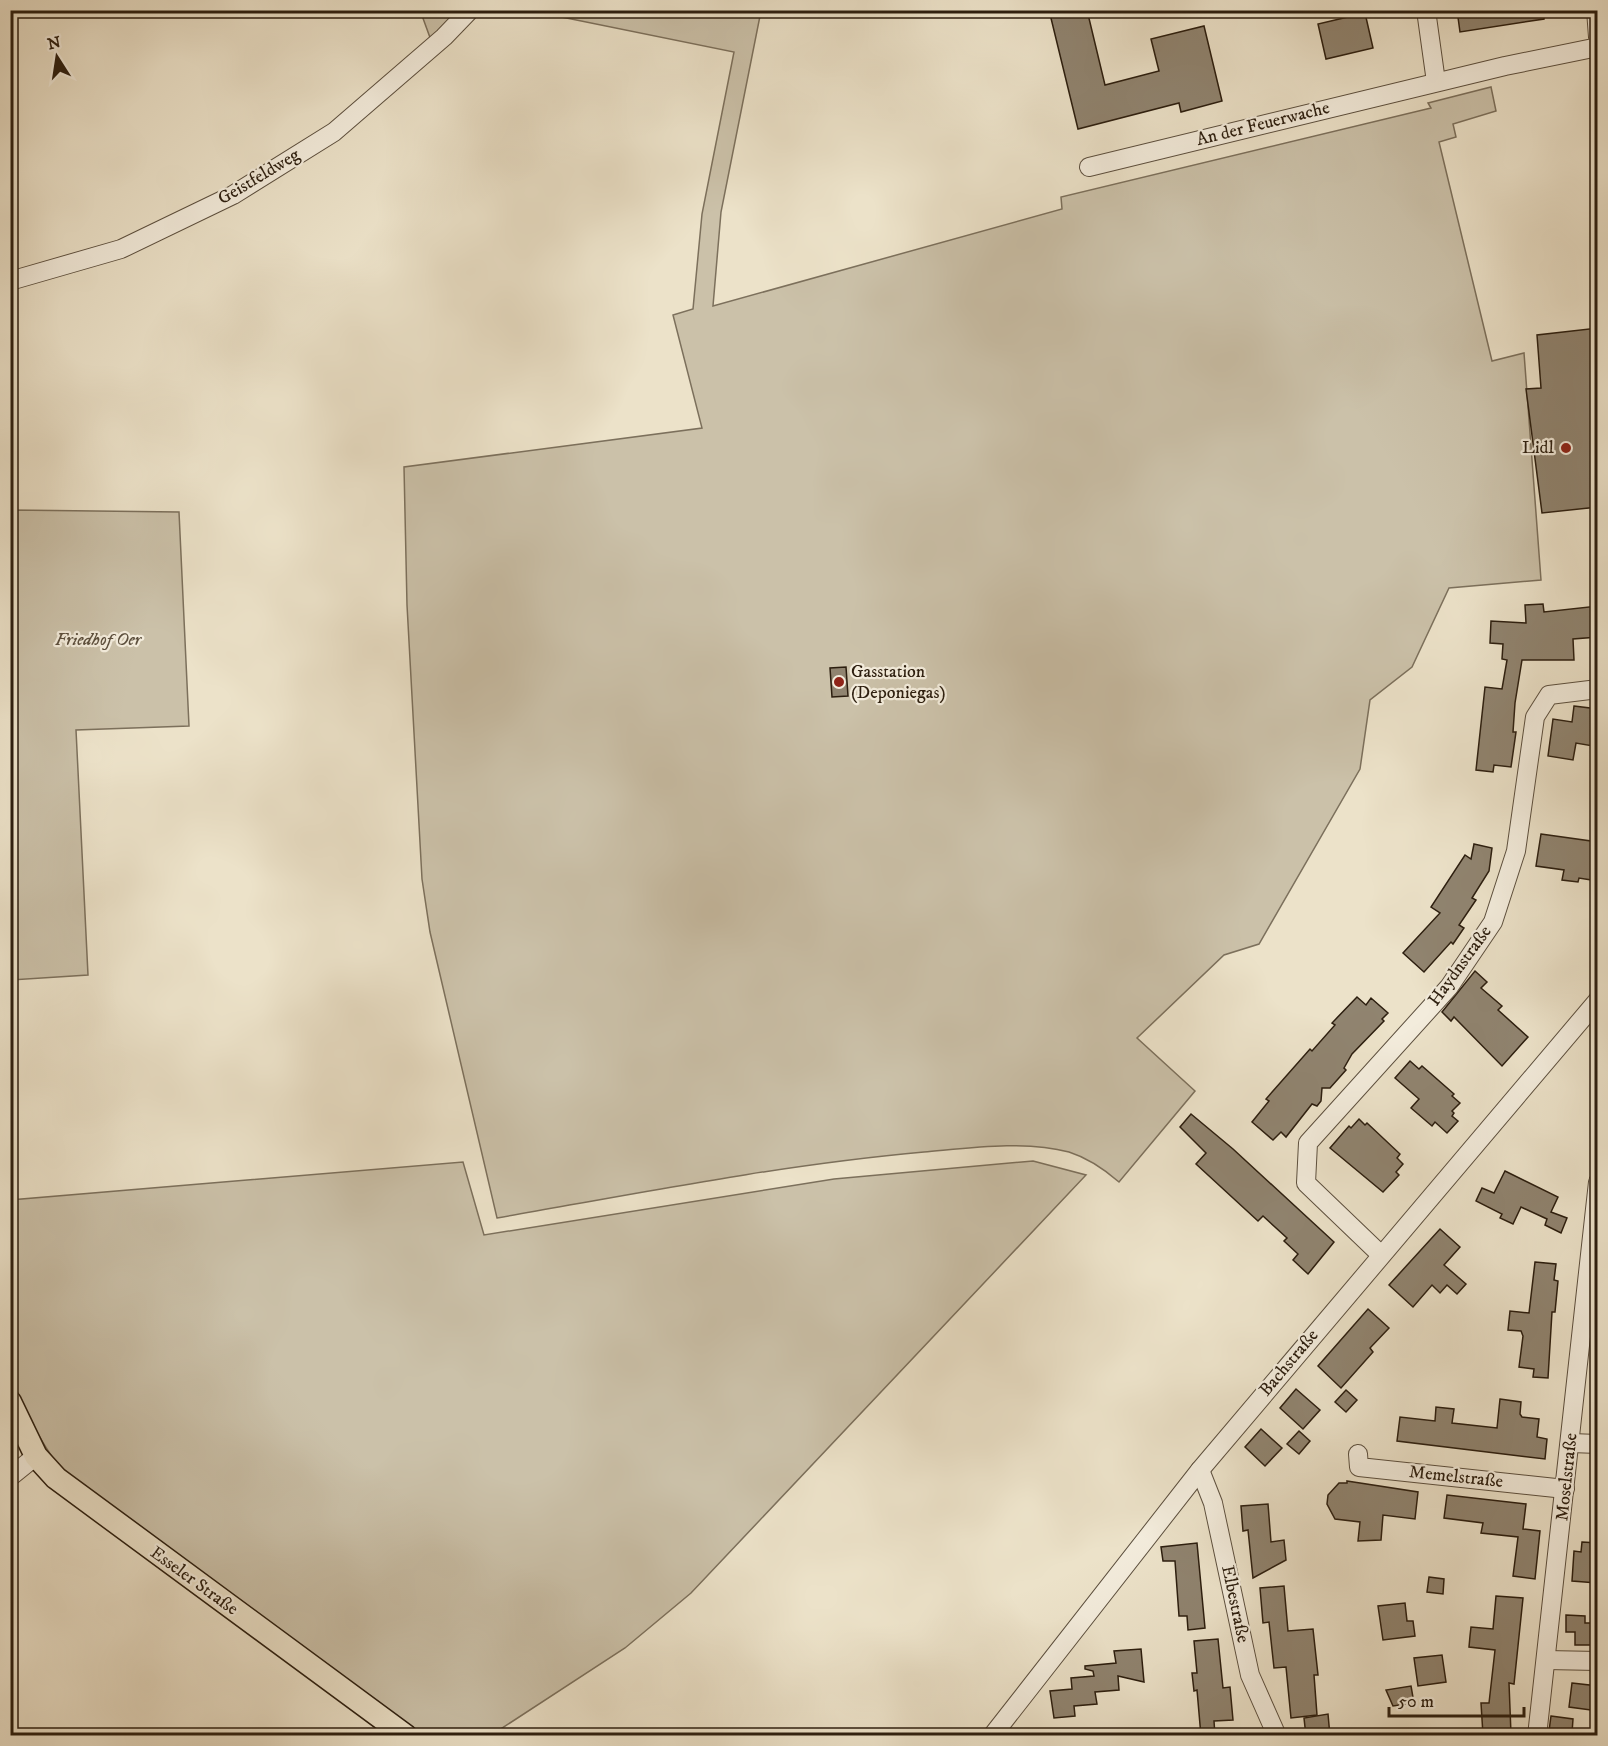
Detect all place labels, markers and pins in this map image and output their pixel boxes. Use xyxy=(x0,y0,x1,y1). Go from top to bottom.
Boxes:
place label: Lidl xyxy=(1522,437,1555,459)
marker: Lidl xyxy=(1559,441,1573,455)
place label: Gasstation (Deponiegas) xyxy=(851,661,946,704)
marker: Gasstation (Deponiegas) xyxy=(832,675,846,689)

